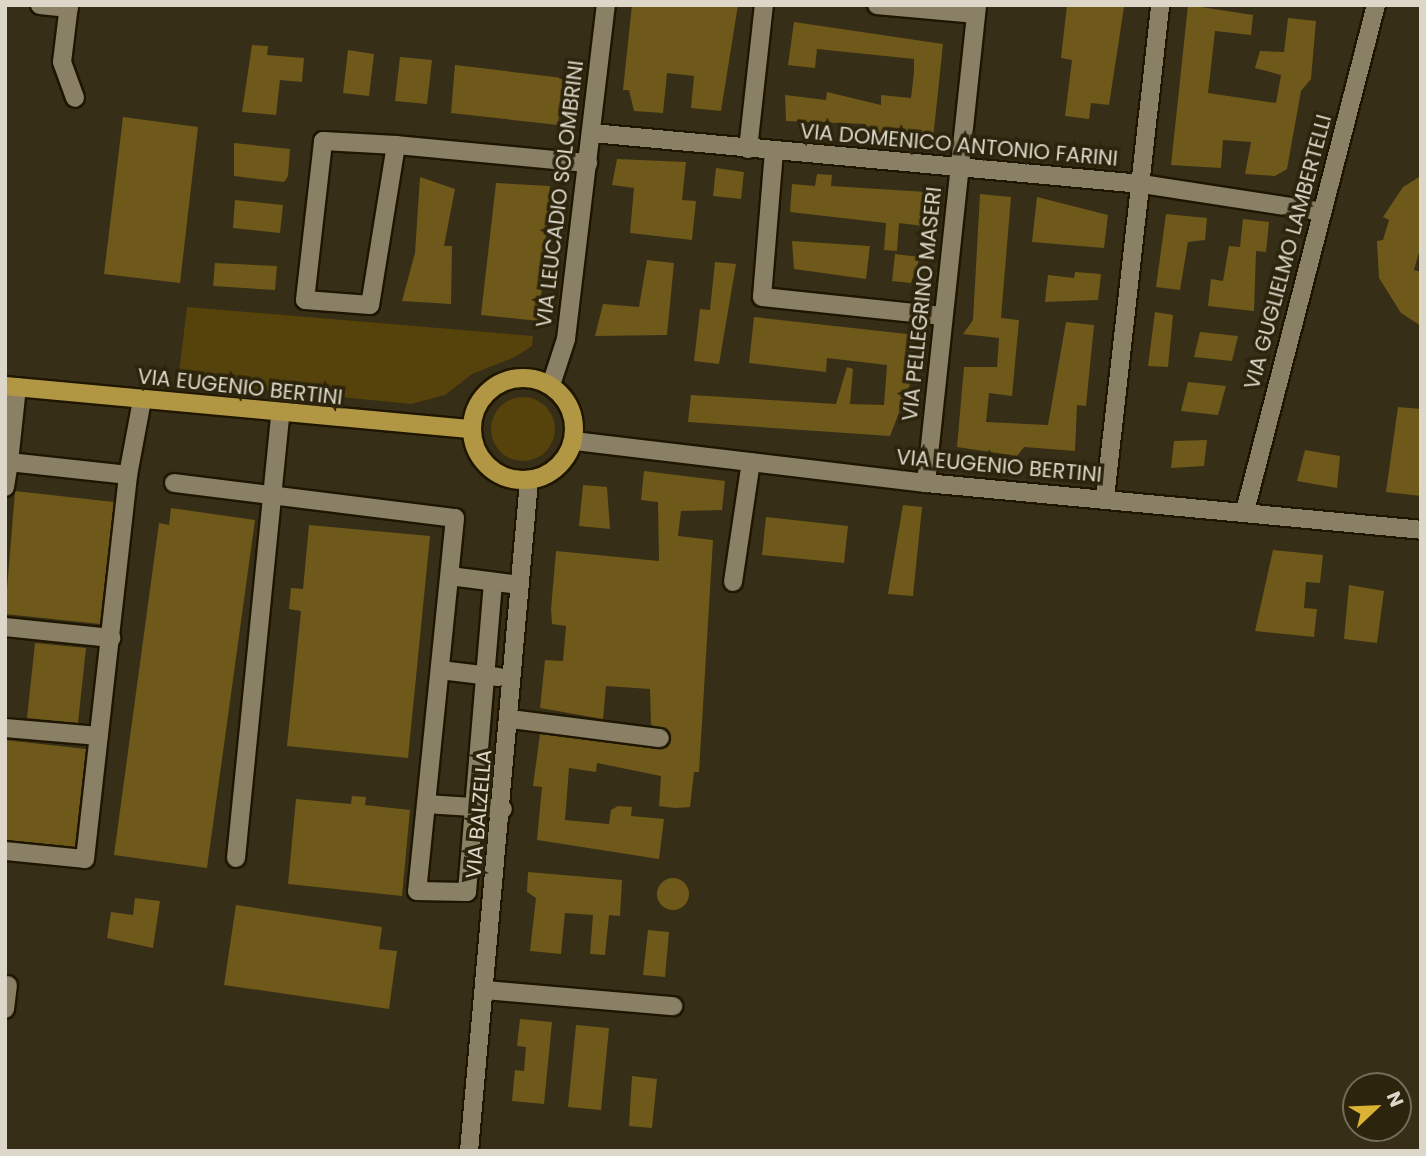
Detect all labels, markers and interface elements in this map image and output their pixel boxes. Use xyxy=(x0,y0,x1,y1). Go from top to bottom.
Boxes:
street label: VIA LEUCADIO SOLOMBRINI xyxy=(531,59,589,329)
street label: VIA GUGLIELMO LAMBERTELLI xyxy=(1239,112,1337,392)
street label: VIA DOMENICO ANTONIO FARINI xyxy=(799,119,1119,171)
street label: VIA PELLEGRINO MASERI xyxy=(897,186,947,422)
street label: VIA EUGENIO BERTINI xyxy=(136,364,344,410)
street label: VIA EUGENIO BERTINI xyxy=(895,444,1103,488)
street label: VIA BALZELLA xyxy=(461,748,497,880)
north arrow xyxy=(1342,1072,1412,1142)
text: N xyxy=(1380,1088,1410,1111)

